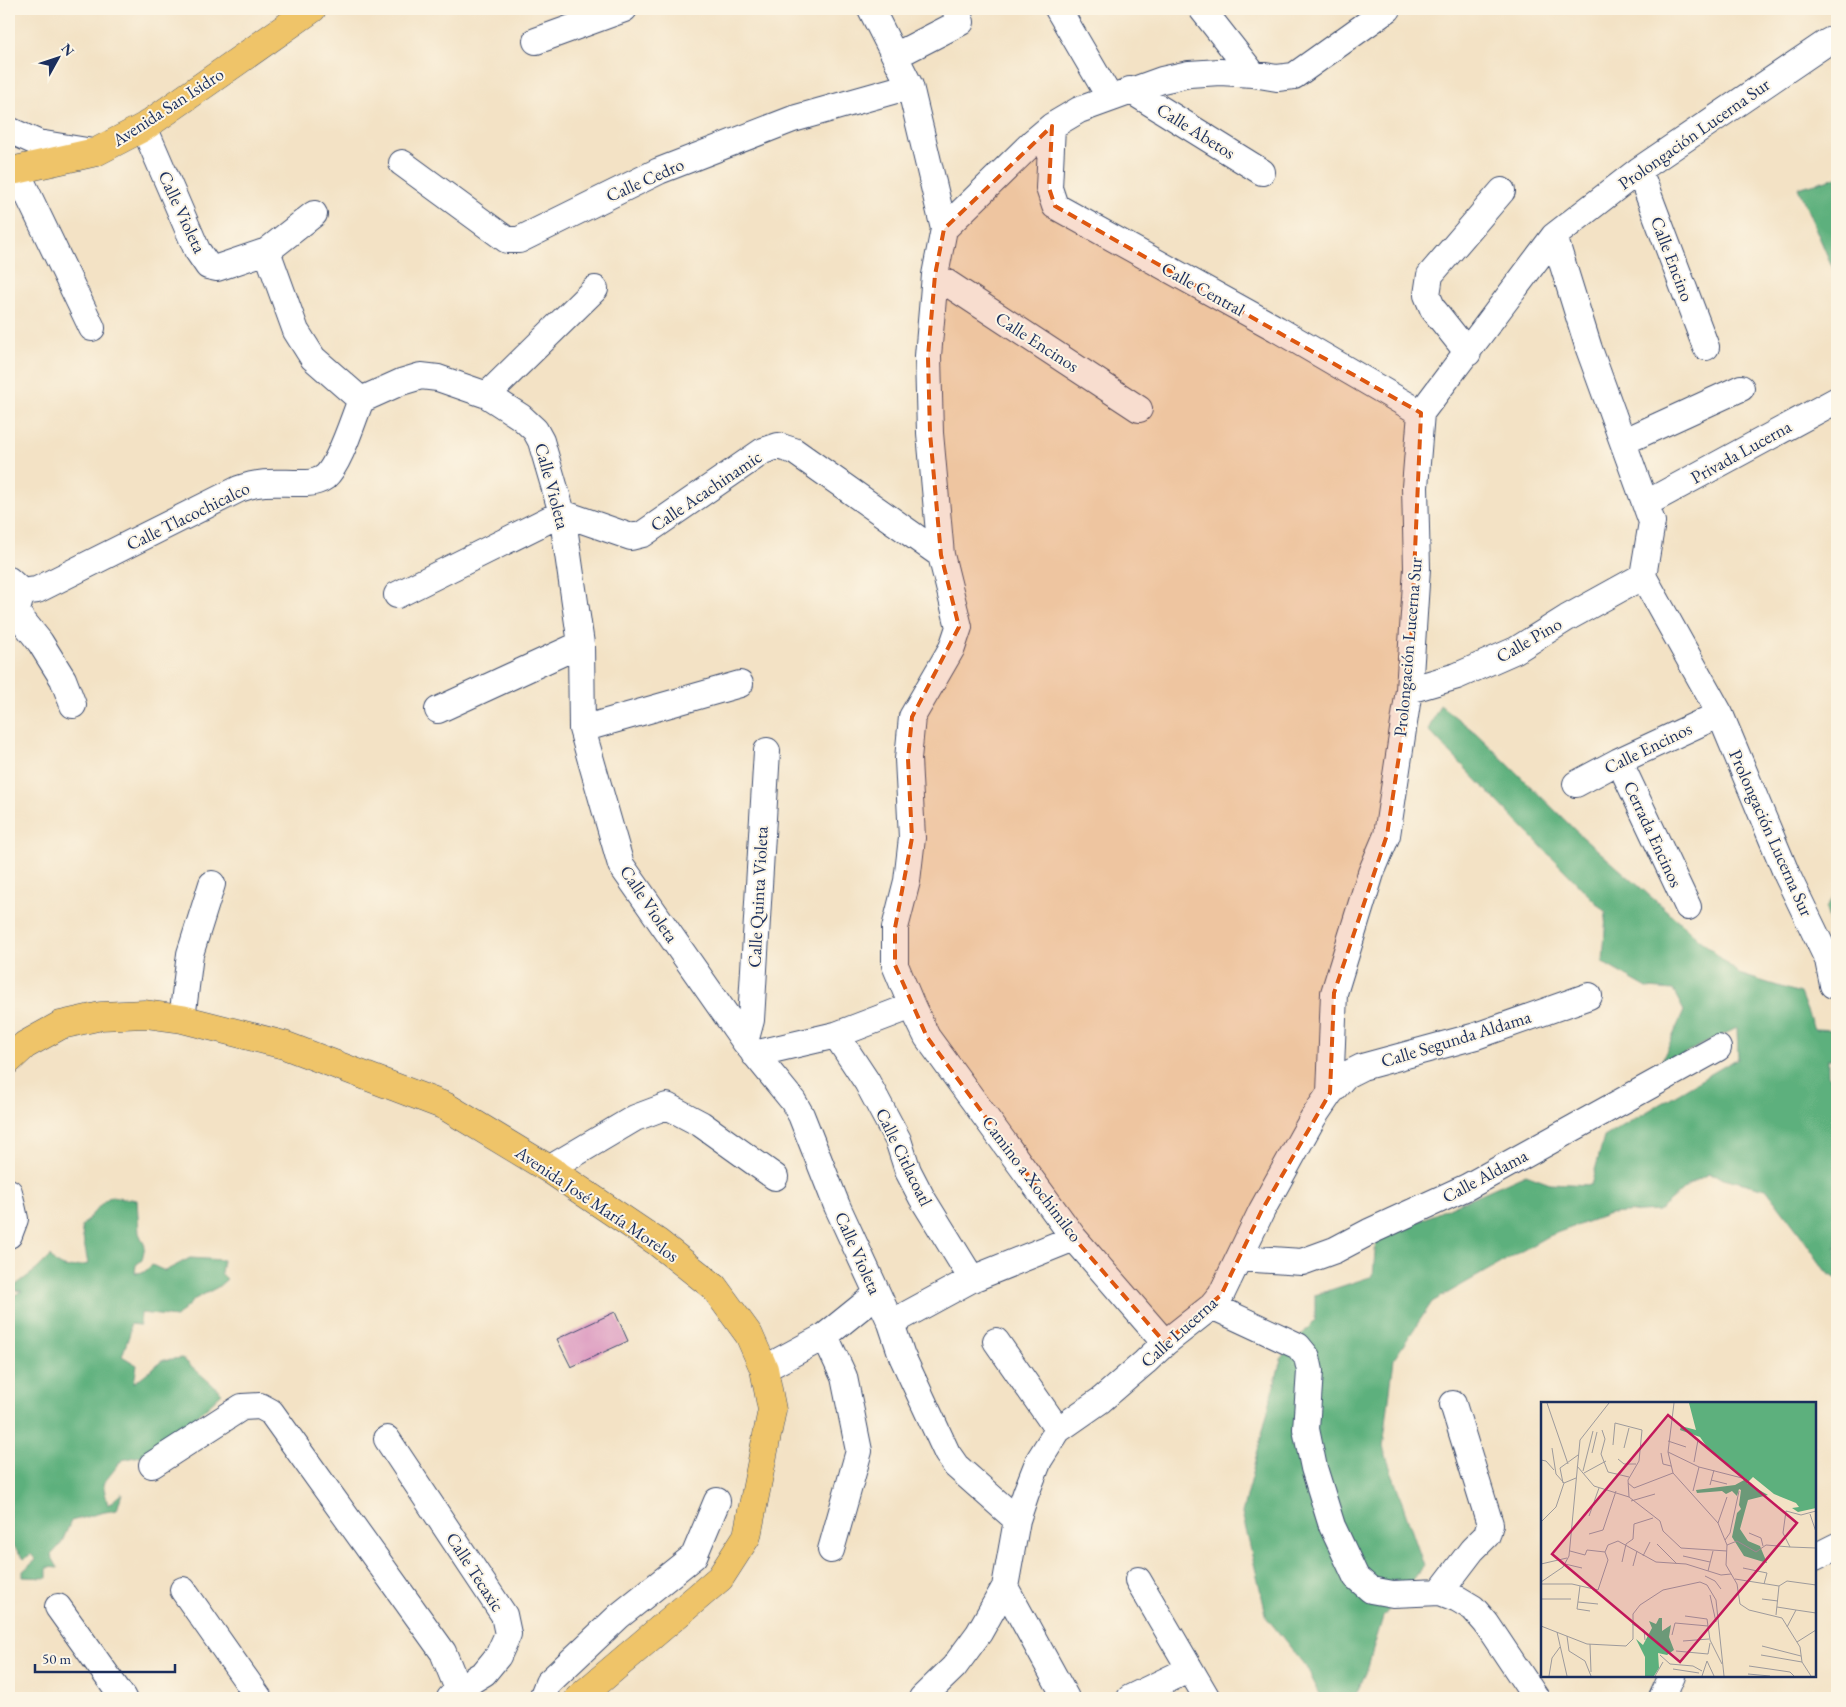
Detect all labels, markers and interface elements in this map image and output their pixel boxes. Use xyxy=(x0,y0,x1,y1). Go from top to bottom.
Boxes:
north arrow xyxy=(32,32,82,82)
text: N xyxy=(57,40,79,60)
street label: Avenida San Isidro xyxy=(107,62,228,152)
street label: Prolongación Lucerna Sur xyxy=(1613,72,1774,195)
street label: Calle Abetos xyxy=(1153,97,1240,164)
street label: Calle Cedro xyxy=(602,152,687,207)
street label: Calle Violeta xyxy=(153,167,212,257)
street label: Calle Encino xyxy=(1646,213,1699,305)
street label: Calle Central xyxy=(1158,256,1249,321)
street label: Calle Encinos xyxy=(991,306,1083,377)
street label: Privada Lucerna xyxy=(1686,414,1796,489)
street label: Calle Violeta xyxy=(530,440,575,532)
street label: Calle Acachinamic xyxy=(646,445,766,536)
street label: Calle Tlacochicalco xyxy=(122,476,253,555)
street label: Prolongación Lucerna Sur xyxy=(1388,556,1427,738)
street label: Calle Pino xyxy=(1492,612,1566,668)
street label: Calle Encinos xyxy=(1600,716,1696,779)
street label: Prolongación Lucerna Sur xyxy=(1724,746,1819,920)
street label: Cerrada Encinos xyxy=(1619,777,1688,891)
street label: Calle Quinta Violeta xyxy=(742,825,773,968)
street label: Calle Violeta xyxy=(615,861,684,947)
street label: Calle Segunda Aldama xyxy=(1378,1005,1534,1072)
street label: Calle Citlacoatl xyxy=(871,1104,938,1210)
street label: Camino a Xochimilco xyxy=(977,1111,1087,1247)
street label: Avenida José María Morelos xyxy=(510,1140,683,1267)
street label: Calle Aldama xyxy=(1438,1143,1532,1208)
street label: Calle Violeta xyxy=(830,1208,887,1298)
street label: Calle Lucerna xyxy=(1135,1290,1223,1372)
inset map xyxy=(1541,1402,1816,1677)
street label: Calle Tecaxic xyxy=(441,1528,510,1616)
scale bar xyxy=(35,1642,175,1674)
text: 50 m xyxy=(42,1649,71,1668)

